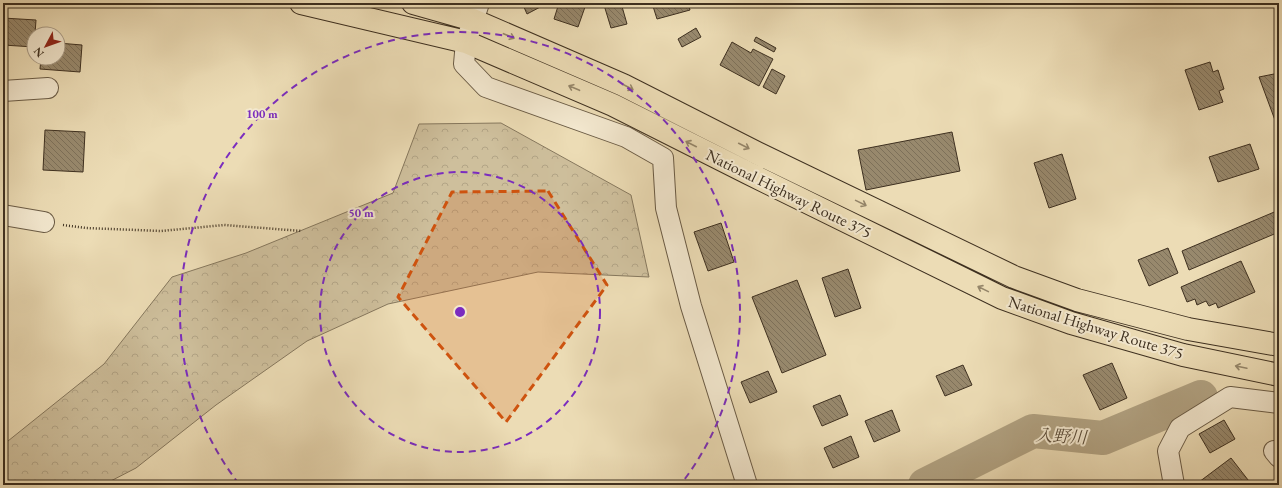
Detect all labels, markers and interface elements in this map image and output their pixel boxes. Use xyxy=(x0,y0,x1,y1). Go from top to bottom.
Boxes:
north arrow xyxy=(26,26,66,66)
one-way arrow xyxy=(502,32,514,40)
text: N xyxy=(30,45,47,61)
one-way arrow xyxy=(568,84,580,91)
one-way arrow xyxy=(622,84,634,91)
text: 100 m xyxy=(246,106,278,122)
one-way arrow xyxy=(685,140,697,147)
one-way arrow xyxy=(738,143,750,150)
street label: National Highway Route 375 xyxy=(702,144,875,243)
one-way arrow xyxy=(855,200,867,207)
text: 50 m xyxy=(348,205,374,221)
one-way arrow xyxy=(977,284,989,292)
street label: National Highway Route 375 xyxy=(1006,291,1186,364)
centre of rings xyxy=(453,305,467,319)
one-way arrow xyxy=(1235,363,1248,371)
water label: 入野川 xyxy=(1035,424,1089,448)

